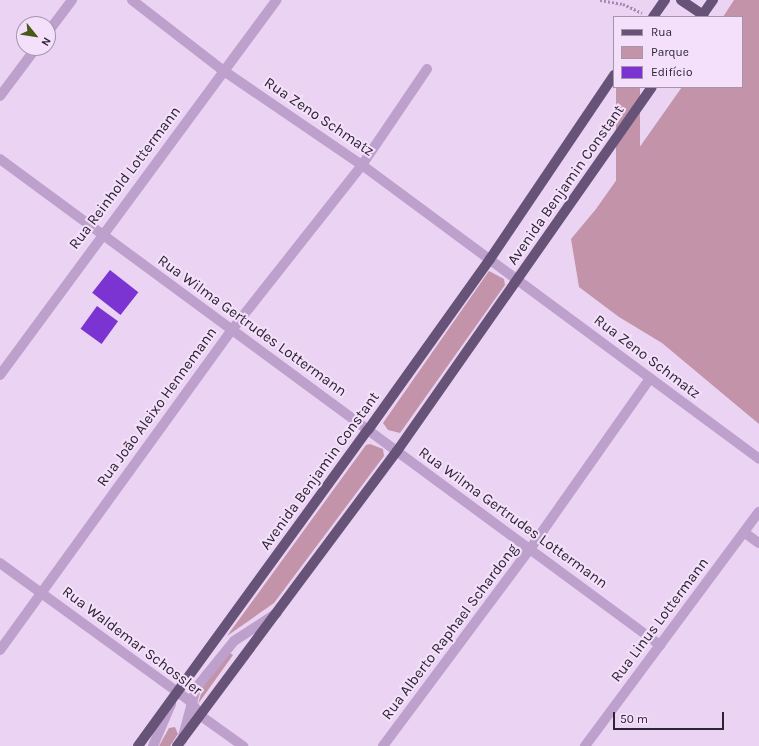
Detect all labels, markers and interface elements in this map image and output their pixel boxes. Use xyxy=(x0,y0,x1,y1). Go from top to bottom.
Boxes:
north arrow xyxy=(16,16,56,56)
legend xyxy=(613,16,743,88)
text: Rua xyxy=(651,25,672,39)
text: N xyxy=(38,35,54,48)
text: Parque xyxy=(651,45,689,59)
text: Edifício xyxy=(651,65,692,79)
street label: Rua Zeno Schmatz xyxy=(261,74,377,160)
street label: Avenida Benjamin Constant xyxy=(504,102,628,268)
street label: Rua Reinhold Lottermann xyxy=(65,103,185,253)
street label: Rua Wilma Gertrudes Lottermann xyxy=(154,251,350,401)
street label: Rua Zeno Schmatz xyxy=(590,311,704,403)
street label: Rua João Aleixo Hennemann xyxy=(93,324,221,490)
street label: Avenida Benjamin Constant xyxy=(257,389,383,553)
street label: Rua Wilma Gertrudes Lottermann xyxy=(415,443,611,593)
street label: Rua Alberto Raphael Schardong xyxy=(378,541,522,723)
street label: Rua Linus Lottermann xyxy=(607,554,713,686)
street label: Rua Waldemar Schossler xyxy=(59,583,205,699)
scale bar xyxy=(615,704,726,730)
text: 50 m xyxy=(620,712,648,726)

